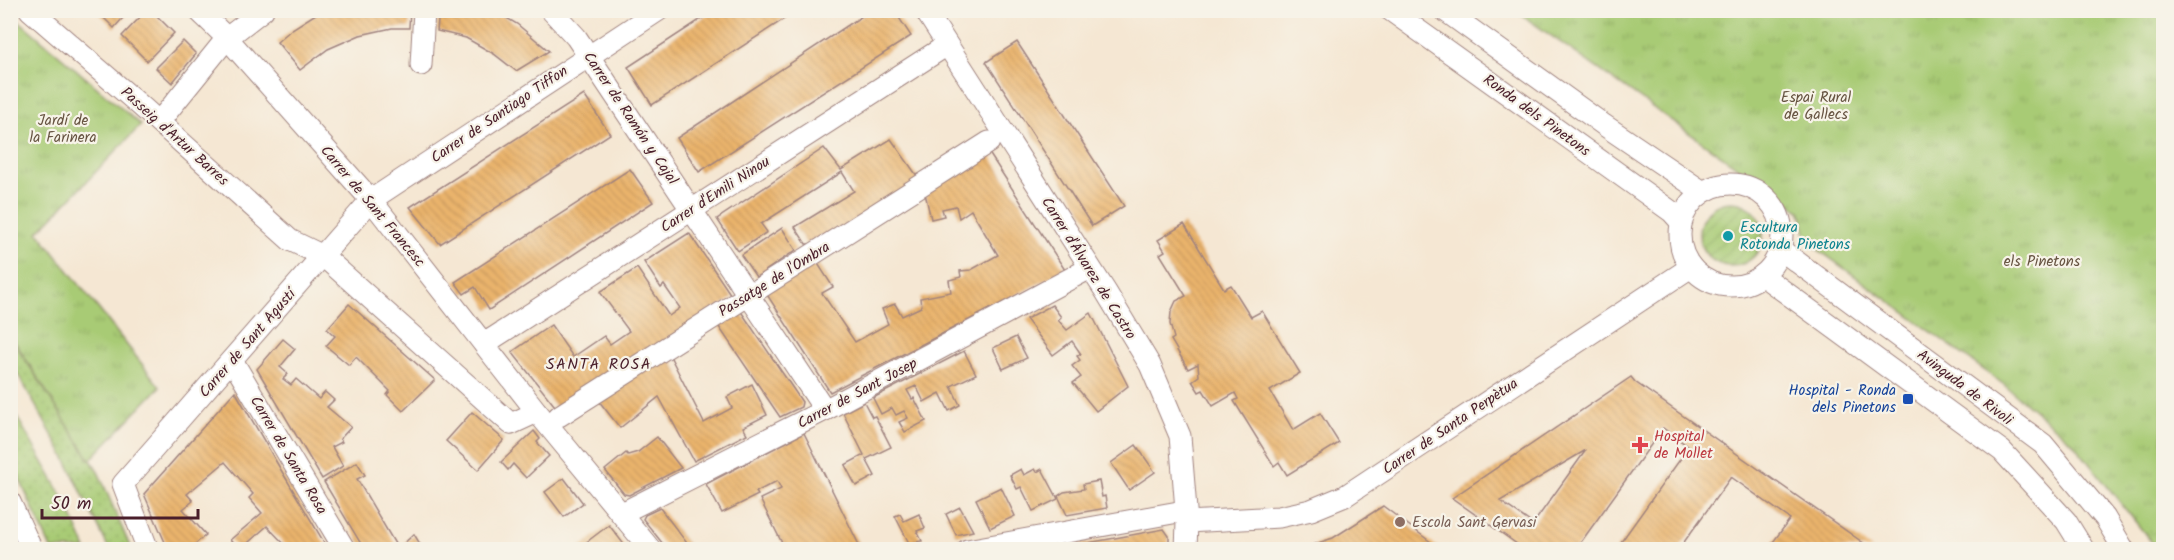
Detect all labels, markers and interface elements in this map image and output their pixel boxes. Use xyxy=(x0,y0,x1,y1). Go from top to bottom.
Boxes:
street label: Carrer de Ramón y Cajal xyxy=(577,47,684,190)
street label: Carrer de Santiago Tiffon xyxy=(426,60,573,170)
street label: Ronda dels Pinetons xyxy=(1478,69,1596,163)
street label: Passeig d'Artur Barres xyxy=(115,81,234,193)
park label: Espai Rural de Gallecs xyxy=(1781,86,1852,127)
park label: Jardí de la Farinera xyxy=(30,109,96,150)
street label: Carrer de Sant Francesc xyxy=(314,140,431,273)
street label: Carrer d'Emili Ninou xyxy=(656,150,775,239)
street label: Carrer d'Álvarez de Castro xyxy=(1035,193,1142,345)
place label: Escultura Rotonda Pinetons xyxy=(1740,216,1851,257)
marker: Escultura Rotonda Pinetons xyxy=(1721,229,1735,243)
street label: Passatge de l'Ombra xyxy=(714,236,835,324)
park label: els Pinetons xyxy=(2004,250,2081,274)
street label: Carrer de Sant Agustí xyxy=(193,282,304,404)
street label: Avinguda de Rivoli xyxy=(1911,344,2019,433)
district label: SANTA ROSA xyxy=(546,352,652,377)
street label: Carrer de Sant Josep xyxy=(793,352,922,436)
street label: Carrer de Santa Perpètua xyxy=(1378,372,1523,481)
place label: Hospital - Ronda dels Pinetons xyxy=(1789,379,1897,420)
street label: Carrer de Santa Rosa xyxy=(243,392,333,519)
marker: Hospital - Ronda dels Pinetons xyxy=(1901,392,1915,406)
place label: Hospital de Mollet xyxy=(1654,425,1713,466)
marker: Hospital de Mollet xyxy=(1631,436,1649,454)
scale bar xyxy=(42,482,198,520)
text: 50 m xyxy=(51,490,91,519)
place label: Escola Sant Gervasi xyxy=(1412,511,1538,535)
marker: Escola Sant Gervasi xyxy=(1393,515,1407,529)

